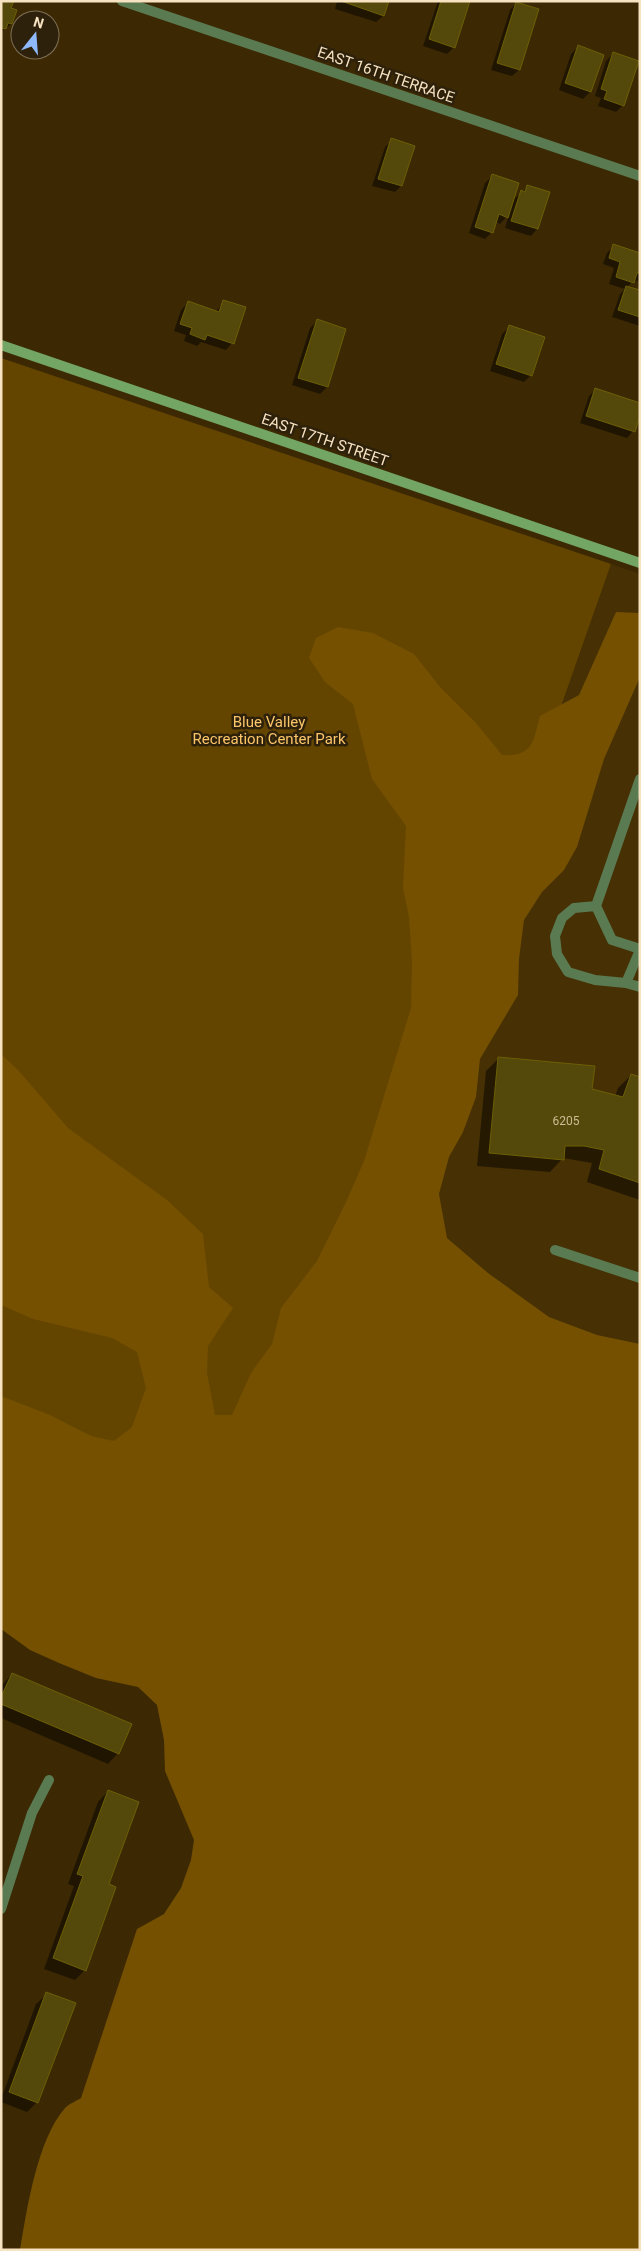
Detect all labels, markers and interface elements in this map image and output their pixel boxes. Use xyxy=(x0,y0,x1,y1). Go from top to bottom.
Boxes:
north arrow xyxy=(10,10,60,60)
text: N xyxy=(32,13,46,32)
street label: EAST 16TH TERRACE xyxy=(315,43,457,107)
street label: EAST 17TH STREET xyxy=(259,410,391,470)
park label: Blue Valley Recreation Center Park xyxy=(192,713,346,748)
house number: 6205 xyxy=(553,1114,580,1128)

